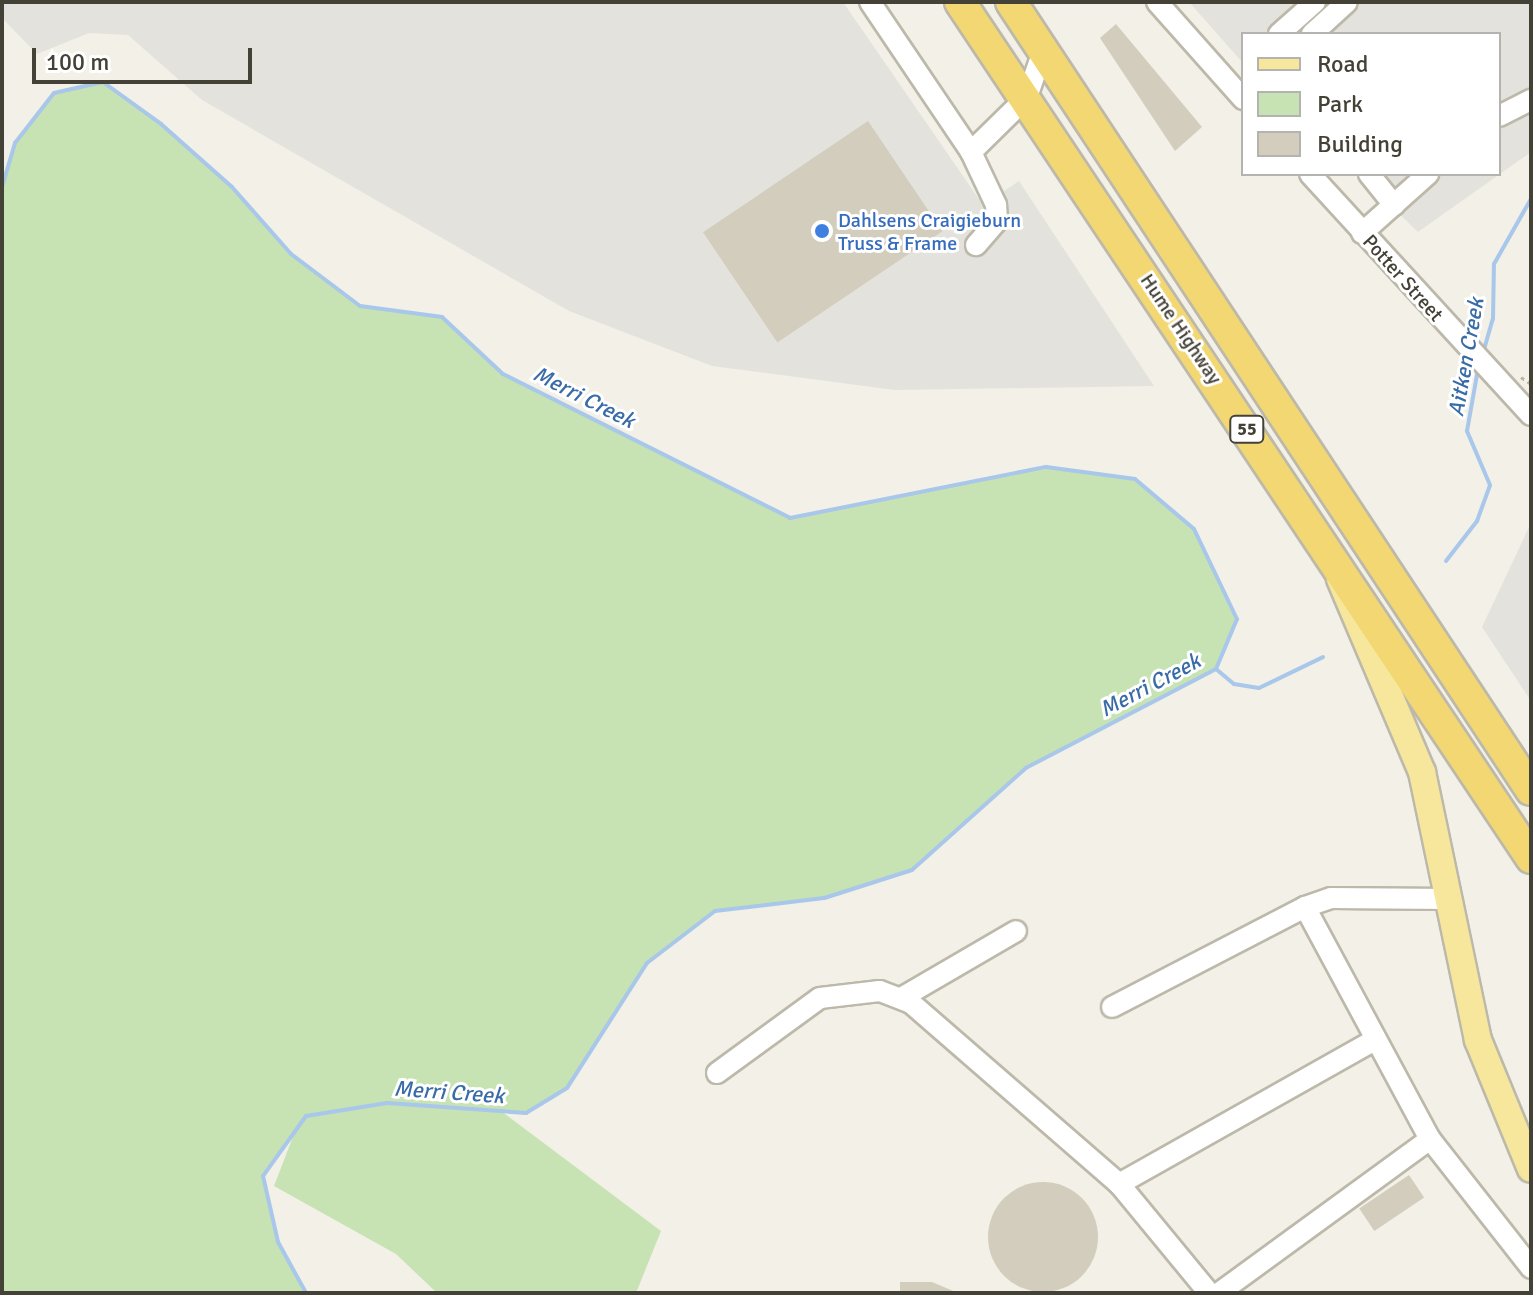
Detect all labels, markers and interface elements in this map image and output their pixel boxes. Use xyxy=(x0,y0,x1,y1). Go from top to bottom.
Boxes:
scale bar xyxy=(36,32,256,82)
legend xyxy=(1241,32,1501,176)
text: 100 m xyxy=(46,47,109,77)
text: Road xyxy=(1317,49,1368,79)
text: Park xyxy=(1317,89,1363,119)
text: Building xyxy=(1317,129,1403,159)
place label: Dahlsens Craigieburn Truss & Frame xyxy=(838,208,1021,255)
marker: Dahlsens Craigieburn Truss & Frame xyxy=(813,222,831,240)
street label: Potter Street xyxy=(1358,230,1448,326)
street label: Hume Highway xyxy=(1135,269,1227,389)
water label: Aitken Creek xyxy=(1443,296,1489,418)
water label: Merri Creek xyxy=(529,360,639,434)
road number: 55 xyxy=(1229,415,1265,443)
water label: Merri Creek xyxy=(1095,647,1205,723)
water label: Merri Creek xyxy=(393,1075,505,1109)

